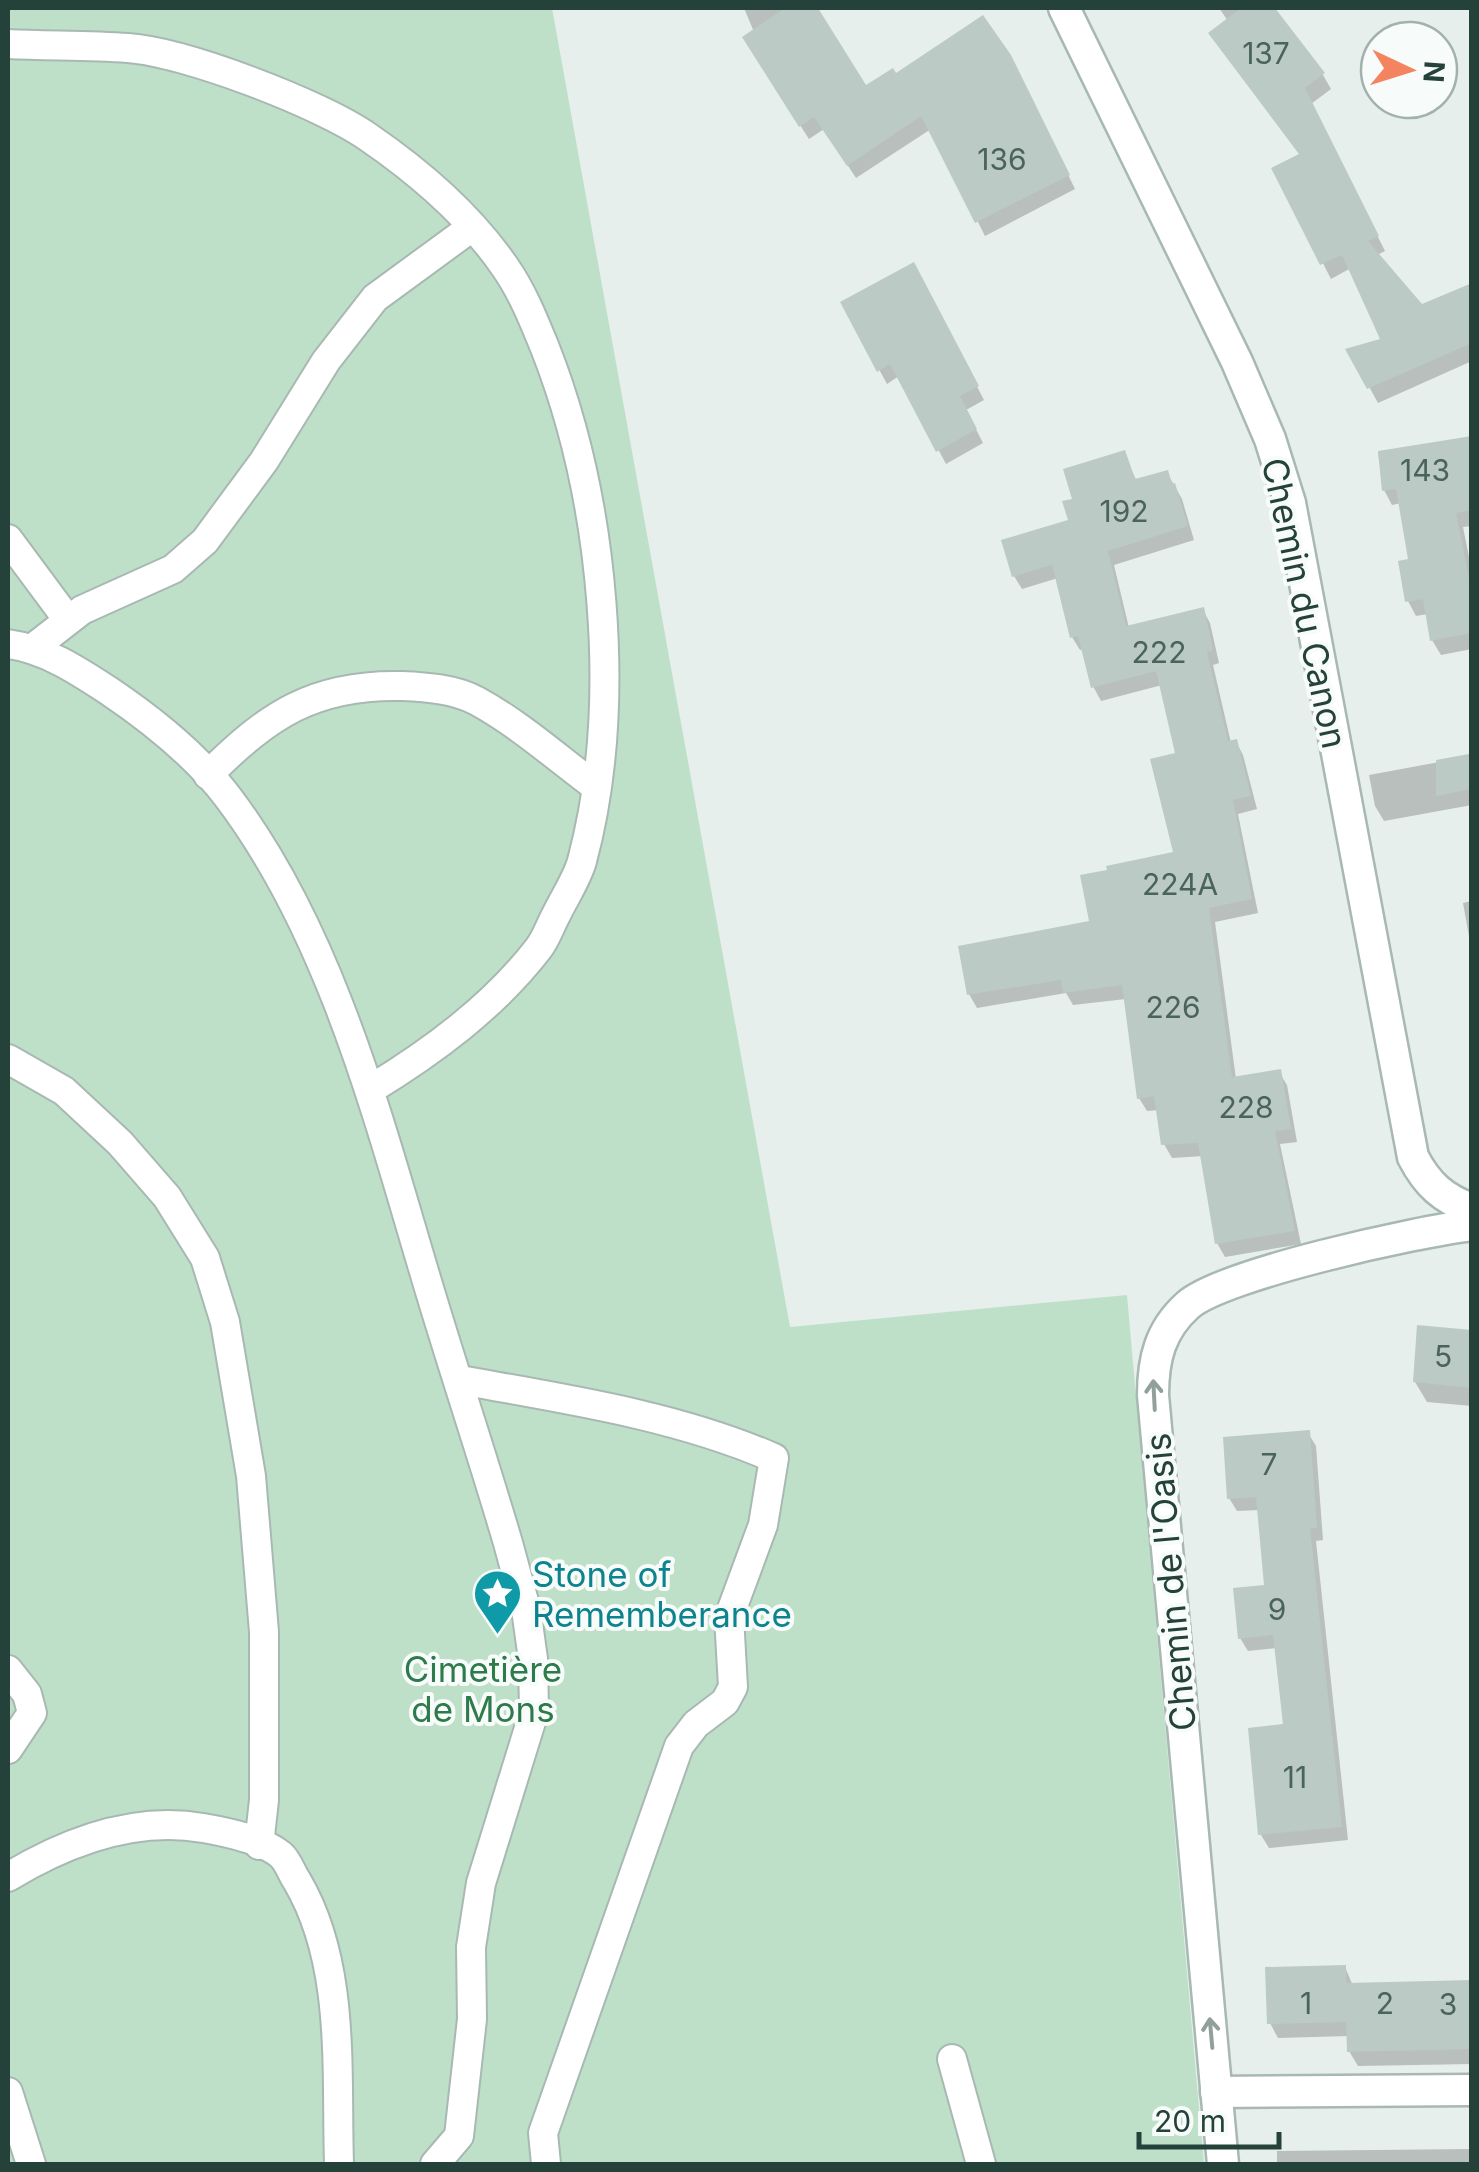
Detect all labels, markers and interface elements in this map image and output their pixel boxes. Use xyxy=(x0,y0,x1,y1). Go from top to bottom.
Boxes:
north arrow xyxy=(1359,20,1459,120)
house number: 137 xyxy=(1242,35,1290,71)
text: N xyxy=(1416,60,1452,84)
house number: 136 xyxy=(977,141,1027,177)
house number: 143 xyxy=(1400,452,1450,488)
street label: Chemin du Canon xyxy=(1254,454,1356,752)
house number: 192 xyxy=(1099,493,1149,529)
house number: 222 xyxy=(1132,634,1186,670)
house number: 224A xyxy=(1142,866,1218,902)
house number: 226 xyxy=(1145,989,1201,1025)
house number: 228 xyxy=(1218,1089,1274,1125)
house number: 5 xyxy=(1434,1338,1452,1374)
one-way arrow xyxy=(1144,1380,1163,1412)
street label: Chemin de l'Oasis xyxy=(1136,1431,1204,1733)
house number: 7 xyxy=(1261,1446,1277,1482)
place label: Stone of Rememberance xyxy=(532,1553,792,1635)
place icon: Stone of Rememberance xyxy=(471,1568,523,1636)
house number: 9 xyxy=(1268,1591,1286,1627)
park label: Cimetière de Mons xyxy=(404,1648,562,1730)
house number: 11 xyxy=(1283,1759,1307,1795)
house number: 1 xyxy=(1300,1985,1312,2021)
house number: 2 xyxy=(1376,1985,1394,2021)
house number: 3 xyxy=(1439,1986,1457,2022)
one-way arrow xyxy=(1201,2017,1220,2049)
scale bar xyxy=(1139,2087,1279,2149)
text: 20 m xyxy=(1154,2103,1226,2139)

